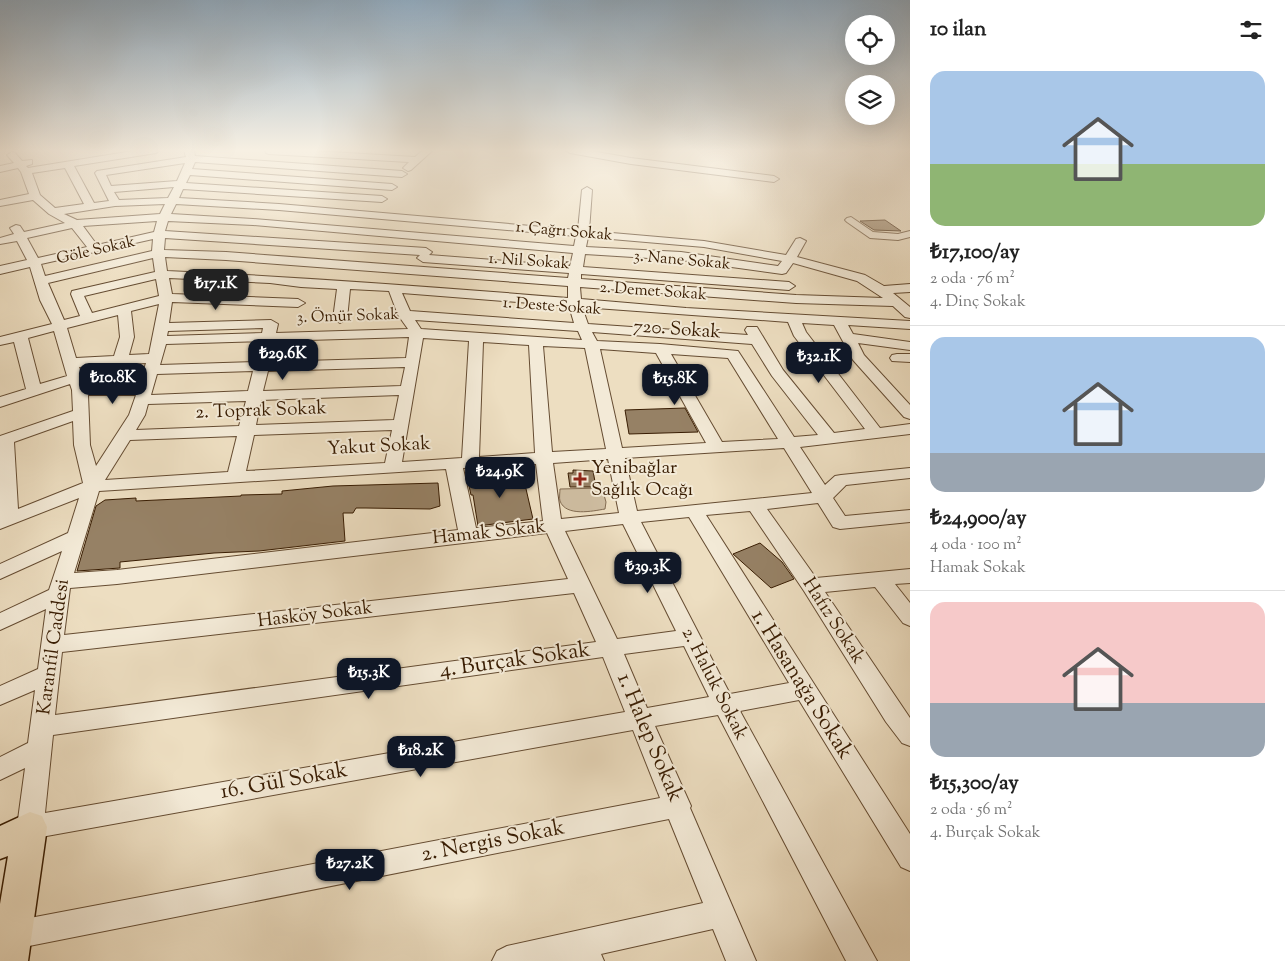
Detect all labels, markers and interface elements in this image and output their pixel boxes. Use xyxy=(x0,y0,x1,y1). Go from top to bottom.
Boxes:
map controls xyxy=(845,15,895,125)
button: locate xyxy=(845,15,895,65)
text: 10 ilan xyxy=(930,15,986,45)
icon: filters xyxy=(1237,16,1265,44)
button: layers xyxy=(845,75,895,125)
icon: home xyxy=(1053,104,1143,194)
street label: 1. Çağrı Sokak xyxy=(514,216,614,248)
street label: Göle Sokak xyxy=(54,231,138,271)
text: ₺17,100/ay xyxy=(930,238,1020,268)
street label: 3. Nane Sokak xyxy=(633,245,732,277)
street label: 1. Nil Sokak xyxy=(488,248,570,276)
pin: ₺17.1K xyxy=(175,268,257,311)
text: 2 oda · 76 m² xyxy=(930,268,1015,291)
text: ₺17.1K xyxy=(195,273,237,296)
street label: 2. Demet Sokak xyxy=(599,277,708,307)
text: 4. Dinç Sokak xyxy=(930,291,1026,314)
street label: 1. Deste Sokak xyxy=(502,292,602,322)
street label: 3. Ömür Sokak xyxy=(296,304,400,330)
street label: 720. Sokak xyxy=(632,313,722,347)
pin: ₺29.6K xyxy=(242,338,324,381)
pin: ₺32.1K xyxy=(778,342,860,384)
text: ₺29.6K xyxy=(259,343,307,366)
text: ₺32.1K xyxy=(797,346,841,369)
pin: ₺10.8K xyxy=(72,362,154,405)
pin: ₺15.8K xyxy=(634,364,716,406)
text: ₺10.8K xyxy=(90,367,136,390)
text: ₺15.8K xyxy=(653,368,697,391)
icon: home xyxy=(1053,369,1143,459)
street label: 2. Toprak Sokak xyxy=(195,395,328,427)
street label: Yakut Sokak xyxy=(327,431,432,463)
place label: Yenibağlar Sağlık Ocağı xyxy=(591,455,693,504)
pin: ₺24.9K xyxy=(459,456,541,499)
text: ₺24.9K xyxy=(476,461,524,484)
marker: Yenibağlar Sağlık Ocağı xyxy=(573,472,587,486)
text: ₺24,900/ay xyxy=(930,504,1026,534)
street label: Hamak Sokak xyxy=(431,514,548,552)
text: 4 oda · 100 m² xyxy=(930,534,1022,557)
pin: ₺39.3K xyxy=(607,552,689,594)
text: ₺39.3K xyxy=(625,556,671,579)
text: Hamak Sokak xyxy=(930,557,1026,580)
street label: Hafız Sokak xyxy=(795,573,871,670)
street label: Karanfil Caddesi xyxy=(31,577,77,717)
street label: Hasköy Sokak xyxy=(256,594,375,635)
street label: 1. Hasanağa Sokak xyxy=(742,604,860,766)
street label: 2. Haluk Sokak xyxy=(674,623,754,746)
icon: home xyxy=(1053,634,1143,724)
street label: 4. Burçak Sokak xyxy=(437,635,593,687)
pin: ₺15.3K xyxy=(328,658,410,700)
text: ₺15.3K xyxy=(348,662,390,685)
street label: 1. Halep Sokak xyxy=(607,669,691,807)
pin: ₺18.2K xyxy=(380,736,462,778)
text: ₺18.2K xyxy=(398,740,444,763)
street label: 16. Gül Sokak xyxy=(218,755,350,809)
text: ₺15,300/ay xyxy=(930,769,1019,799)
text: 2 oda · 56 m² xyxy=(930,799,1012,822)
street label: 2. Nergis Sokak xyxy=(418,812,568,872)
text: 4. Burçak Sokak xyxy=(930,822,1041,845)
pin: ₺27.2K xyxy=(309,848,391,891)
text: ₺27.2K xyxy=(326,853,374,876)

